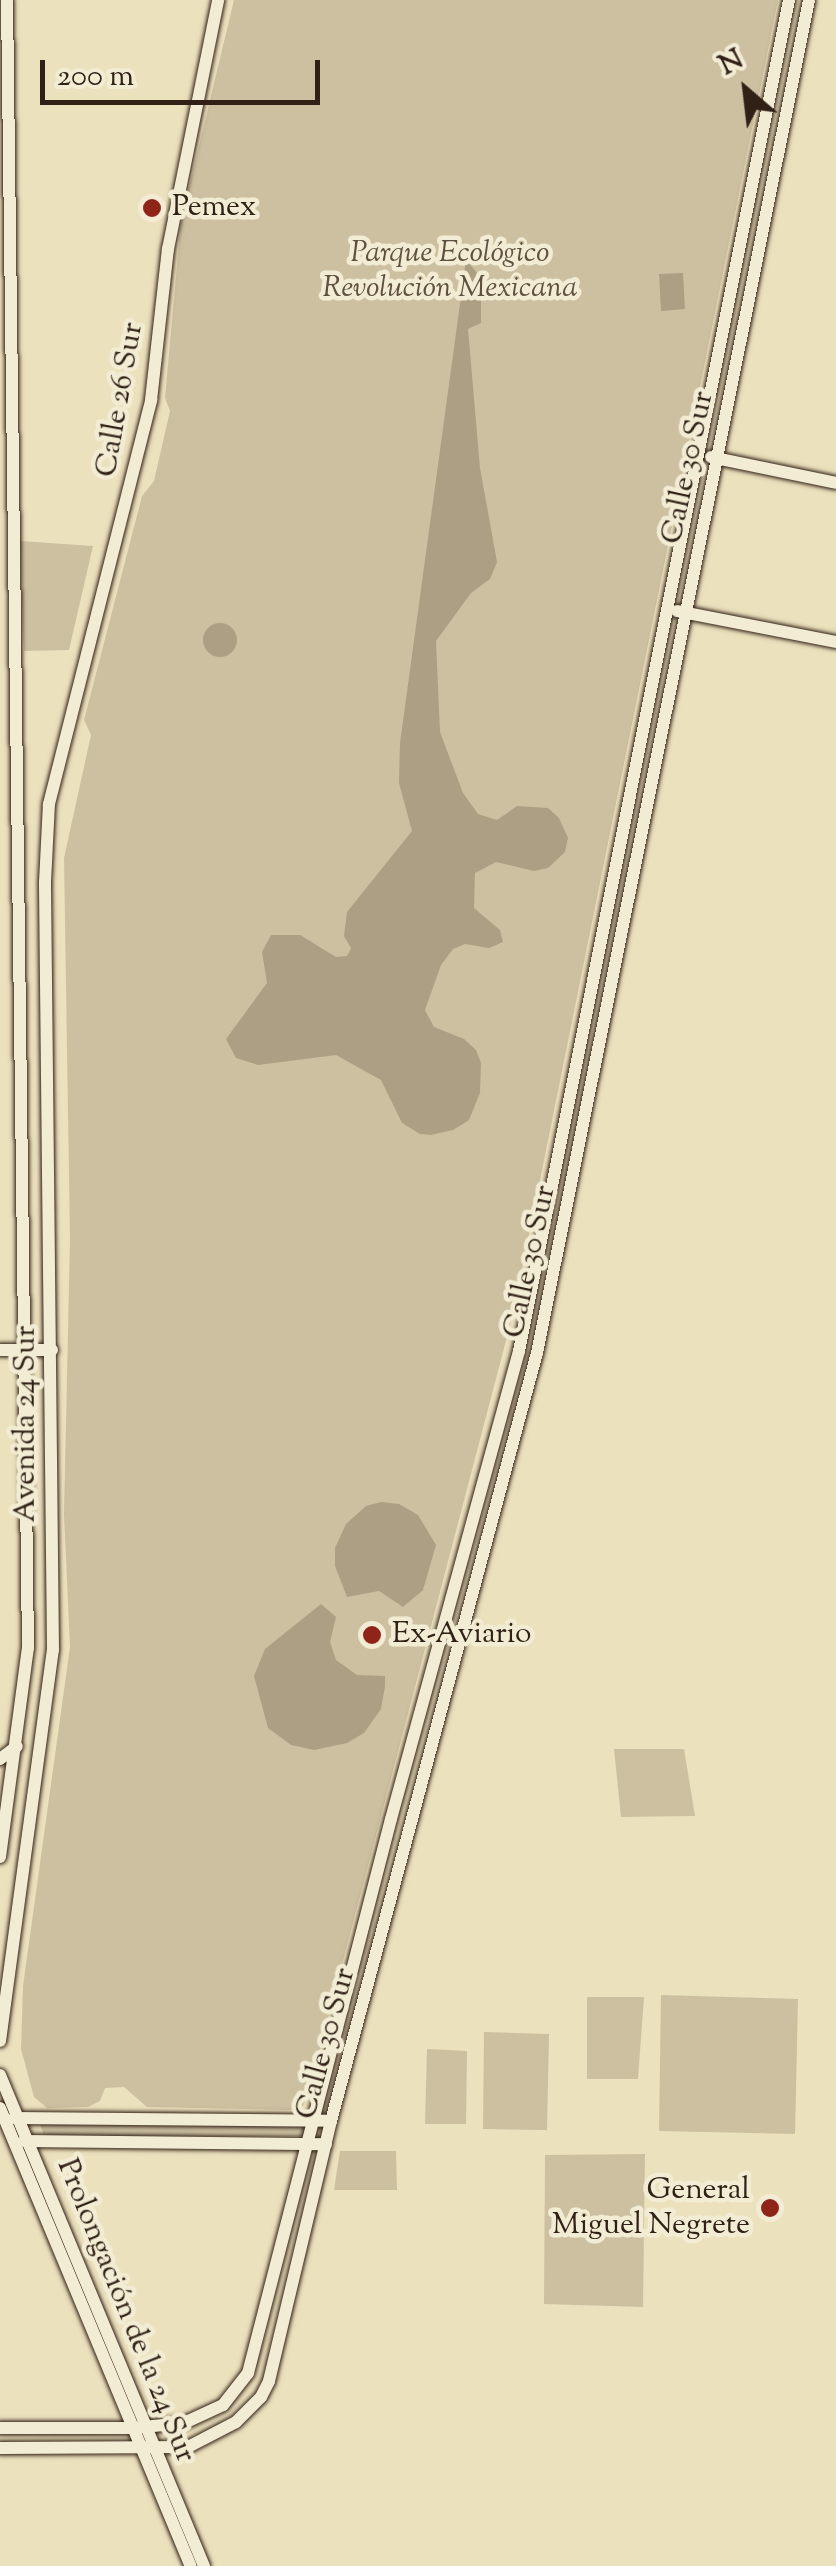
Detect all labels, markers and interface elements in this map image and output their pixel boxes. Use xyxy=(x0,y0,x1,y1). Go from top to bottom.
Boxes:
scale bar xyxy=(45,40,325,102)
north arrow xyxy=(696,40,796,140)
text: N xyxy=(713,41,751,86)
text: 200 m xyxy=(57,56,134,99)
place label: Pemex xyxy=(172,190,256,226)
marker: Pemex xyxy=(141,197,163,219)
park label: Parque Ecológico Revolución Mexicana xyxy=(322,236,578,306)
street label: Calle 26 Sur xyxy=(90,320,152,480)
street label: Calle 30 Sur xyxy=(655,388,723,548)
street label: Calle 30 Sur xyxy=(497,1182,565,1342)
street label: Avenida 24 Sur xyxy=(9,1326,45,1522)
place label: Ex-Aviario xyxy=(392,1617,531,1653)
marker: Ex-Aviario xyxy=(361,1624,383,1646)
street label: Calle 30 Sur xyxy=(290,1965,364,2123)
street label: Prolongación de la 24 Sur xyxy=(48,2154,202,2468)
place label: General Miguel Negrete xyxy=(552,2173,750,2244)
marker: General Miguel Negrete xyxy=(759,2197,781,2219)

